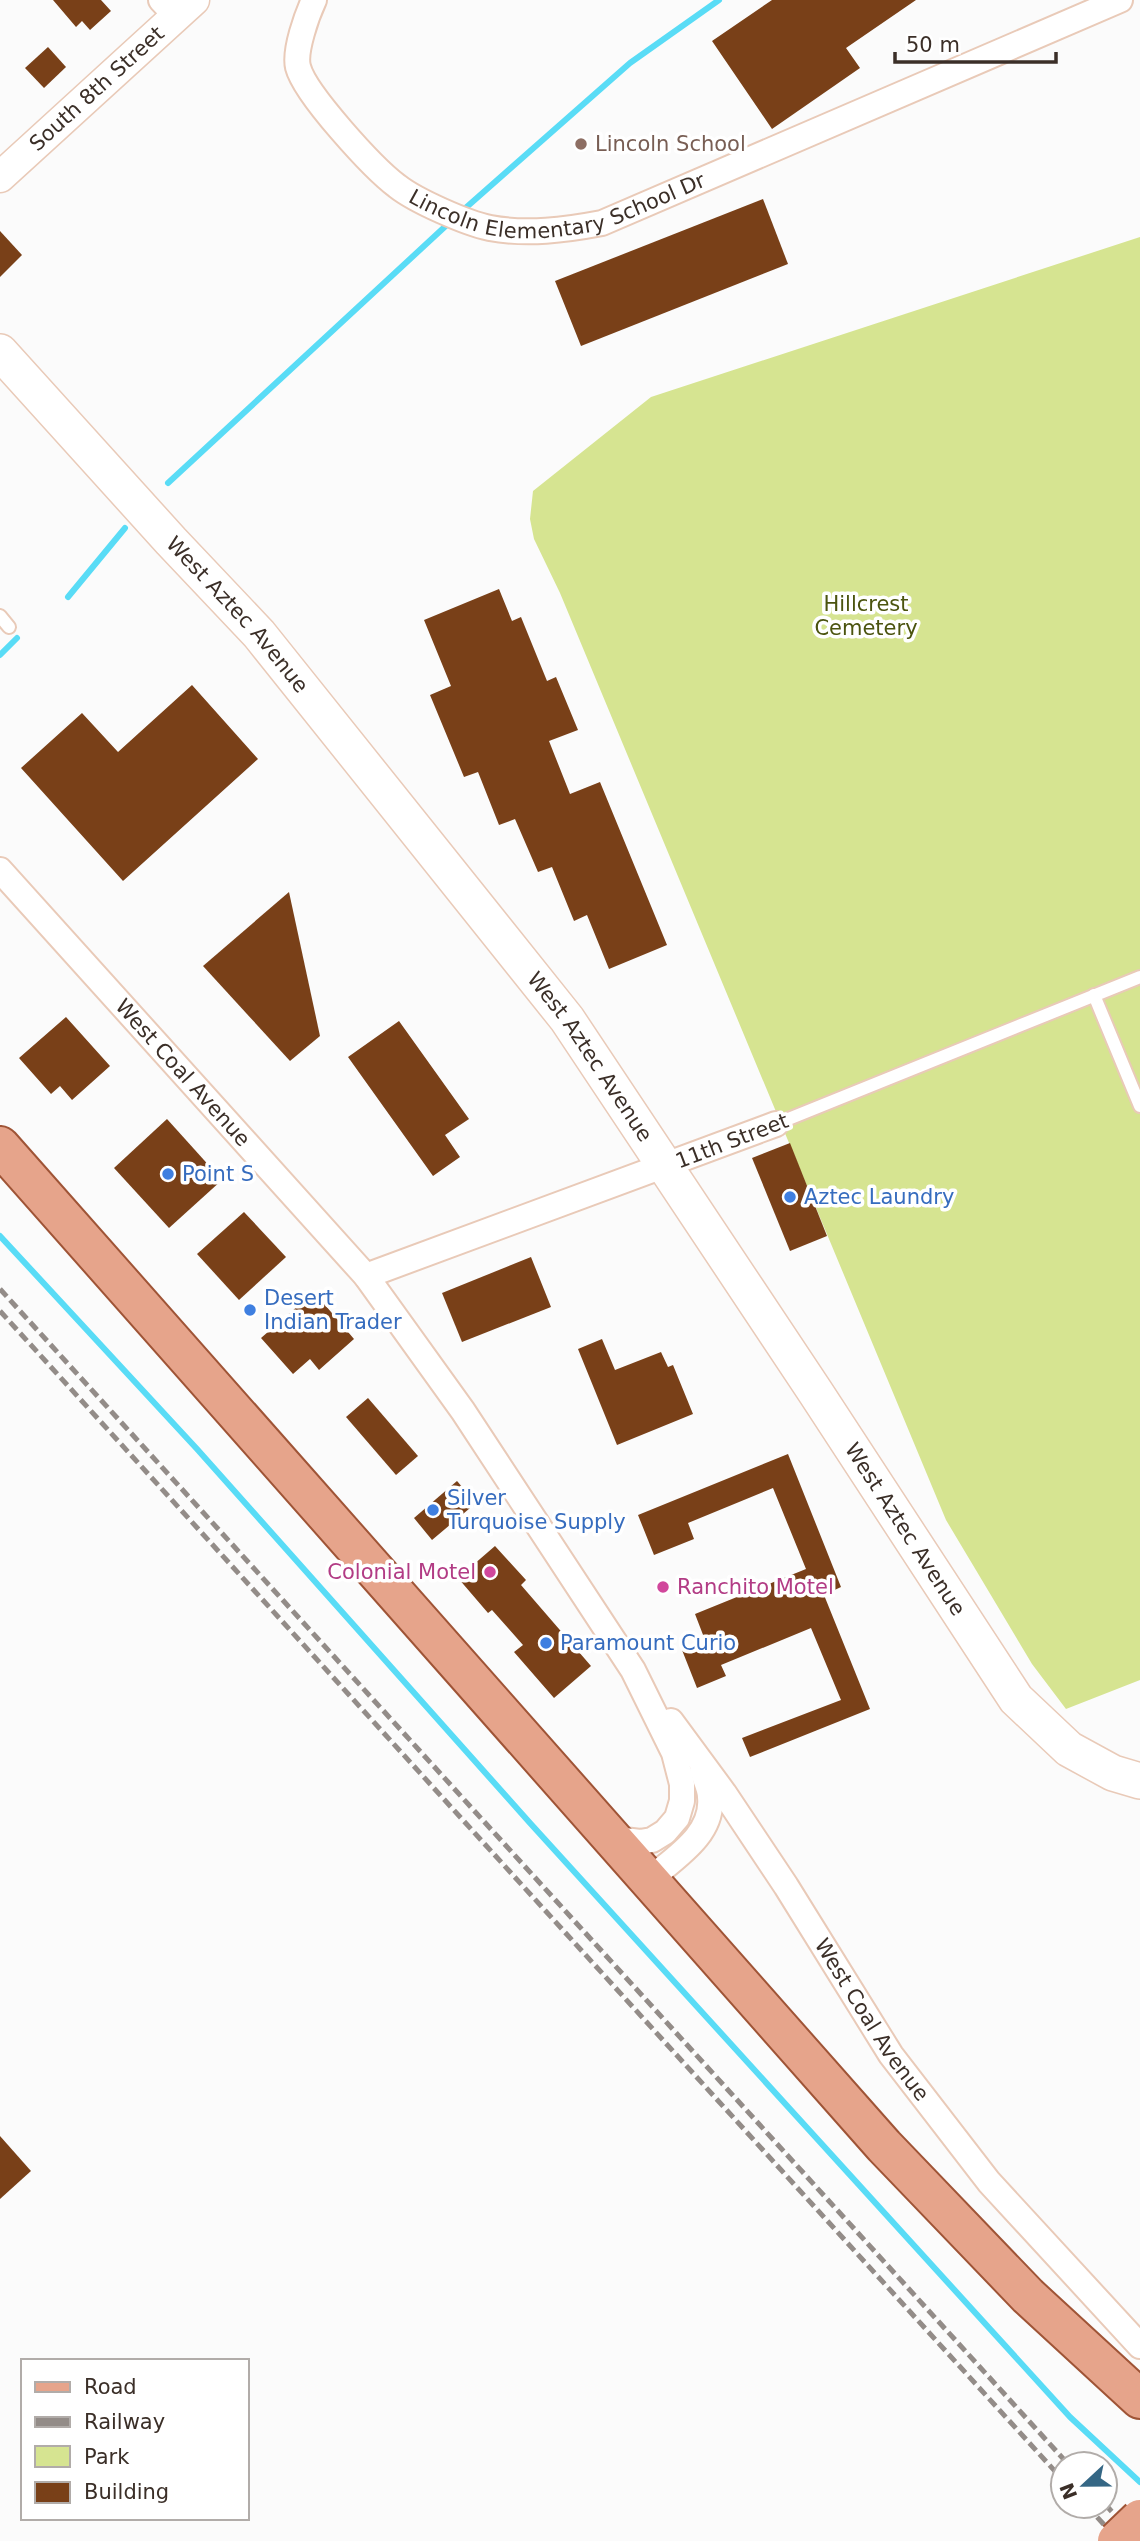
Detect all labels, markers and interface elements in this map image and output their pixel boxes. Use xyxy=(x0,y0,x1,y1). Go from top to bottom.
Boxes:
street label: South 8th Street xyxy=(25,21,169,156)
scale bar xyxy=(895,21,1056,65)
text: 50 m xyxy=(906,33,960,57)
place label: Lincoln School xyxy=(595,132,746,156)
marker: Lincoln School xyxy=(573,136,589,152)
street label: Lincoln Elementary School Dr xyxy=(403,161,713,203)
text: Lincoln Elementary School Dr xyxy=(405,168,709,243)
street label: West Aztec Avenue xyxy=(161,532,313,697)
park label: Hillcrest Cemetery xyxy=(814,592,918,640)
street label: West Aztec Avenue xyxy=(522,967,657,1146)
street label: West Coal Avenue xyxy=(110,994,255,1151)
street label: 11th Street xyxy=(672,1109,792,1173)
place label: Point S xyxy=(182,1162,254,1186)
marker: Point S xyxy=(160,1166,176,1182)
place label: Aztec Laundry xyxy=(804,1185,954,1209)
marker: Aztec Laundry xyxy=(782,1189,798,1205)
place label: Desert Indian Trader xyxy=(264,1286,402,1334)
marker: Desert Indian Trader xyxy=(242,1302,258,1318)
street label: West Aztec Avenue xyxy=(840,1438,970,1620)
place label: Silver Turquoise Supply xyxy=(446,1486,626,1534)
marker: Silver Turquoise Supply xyxy=(425,1502,441,1518)
place label: Colonial Motel xyxy=(327,1560,476,1584)
marker: Colonial Motel xyxy=(482,1564,498,1580)
place label: Ranchito Motel xyxy=(677,1575,834,1599)
marker: Ranchito Motel xyxy=(655,1579,671,1595)
place label: Paramount Curio xyxy=(560,1631,736,1655)
marker: Paramount Curio xyxy=(538,1635,554,1651)
street label: West Coal Avenue xyxy=(810,1934,934,2105)
legend xyxy=(21,2359,248,2520)
text: Road xyxy=(84,2375,137,2399)
text: Railway xyxy=(84,2410,165,2434)
text: Park xyxy=(84,2445,130,2469)
north arrow xyxy=(1049,2450,1119,2520)
text: Building xyxy=(84,2480,169,2504)
text: N xyxy=(1055,2480,1081,2503)

